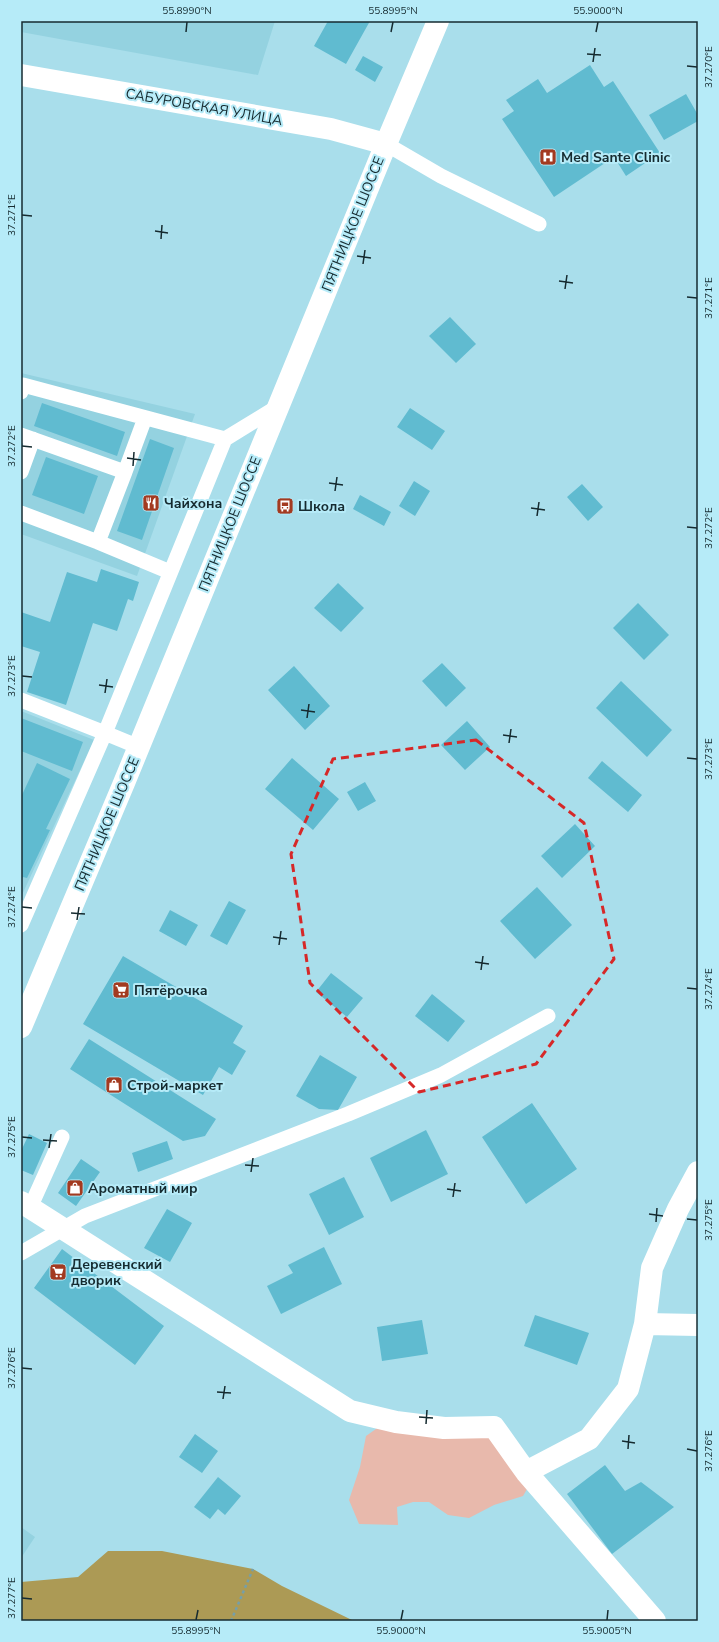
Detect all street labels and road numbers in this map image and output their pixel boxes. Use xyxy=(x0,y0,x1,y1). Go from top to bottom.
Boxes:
street label: САБУРОВСКАЯ УЛИЦА xyxy=(124,84,284,130)
street label: ПЯТНИЦКОЕ ШОССЕ xyxy=(317,154,389,294)
street label: ПЯТНИЦКОЕ ШОССЕ xyxy=(194,454,266,594)
street label: ПЯТНИЦКОЕ ШОССЕ xyxy=(70,754,144,894)

